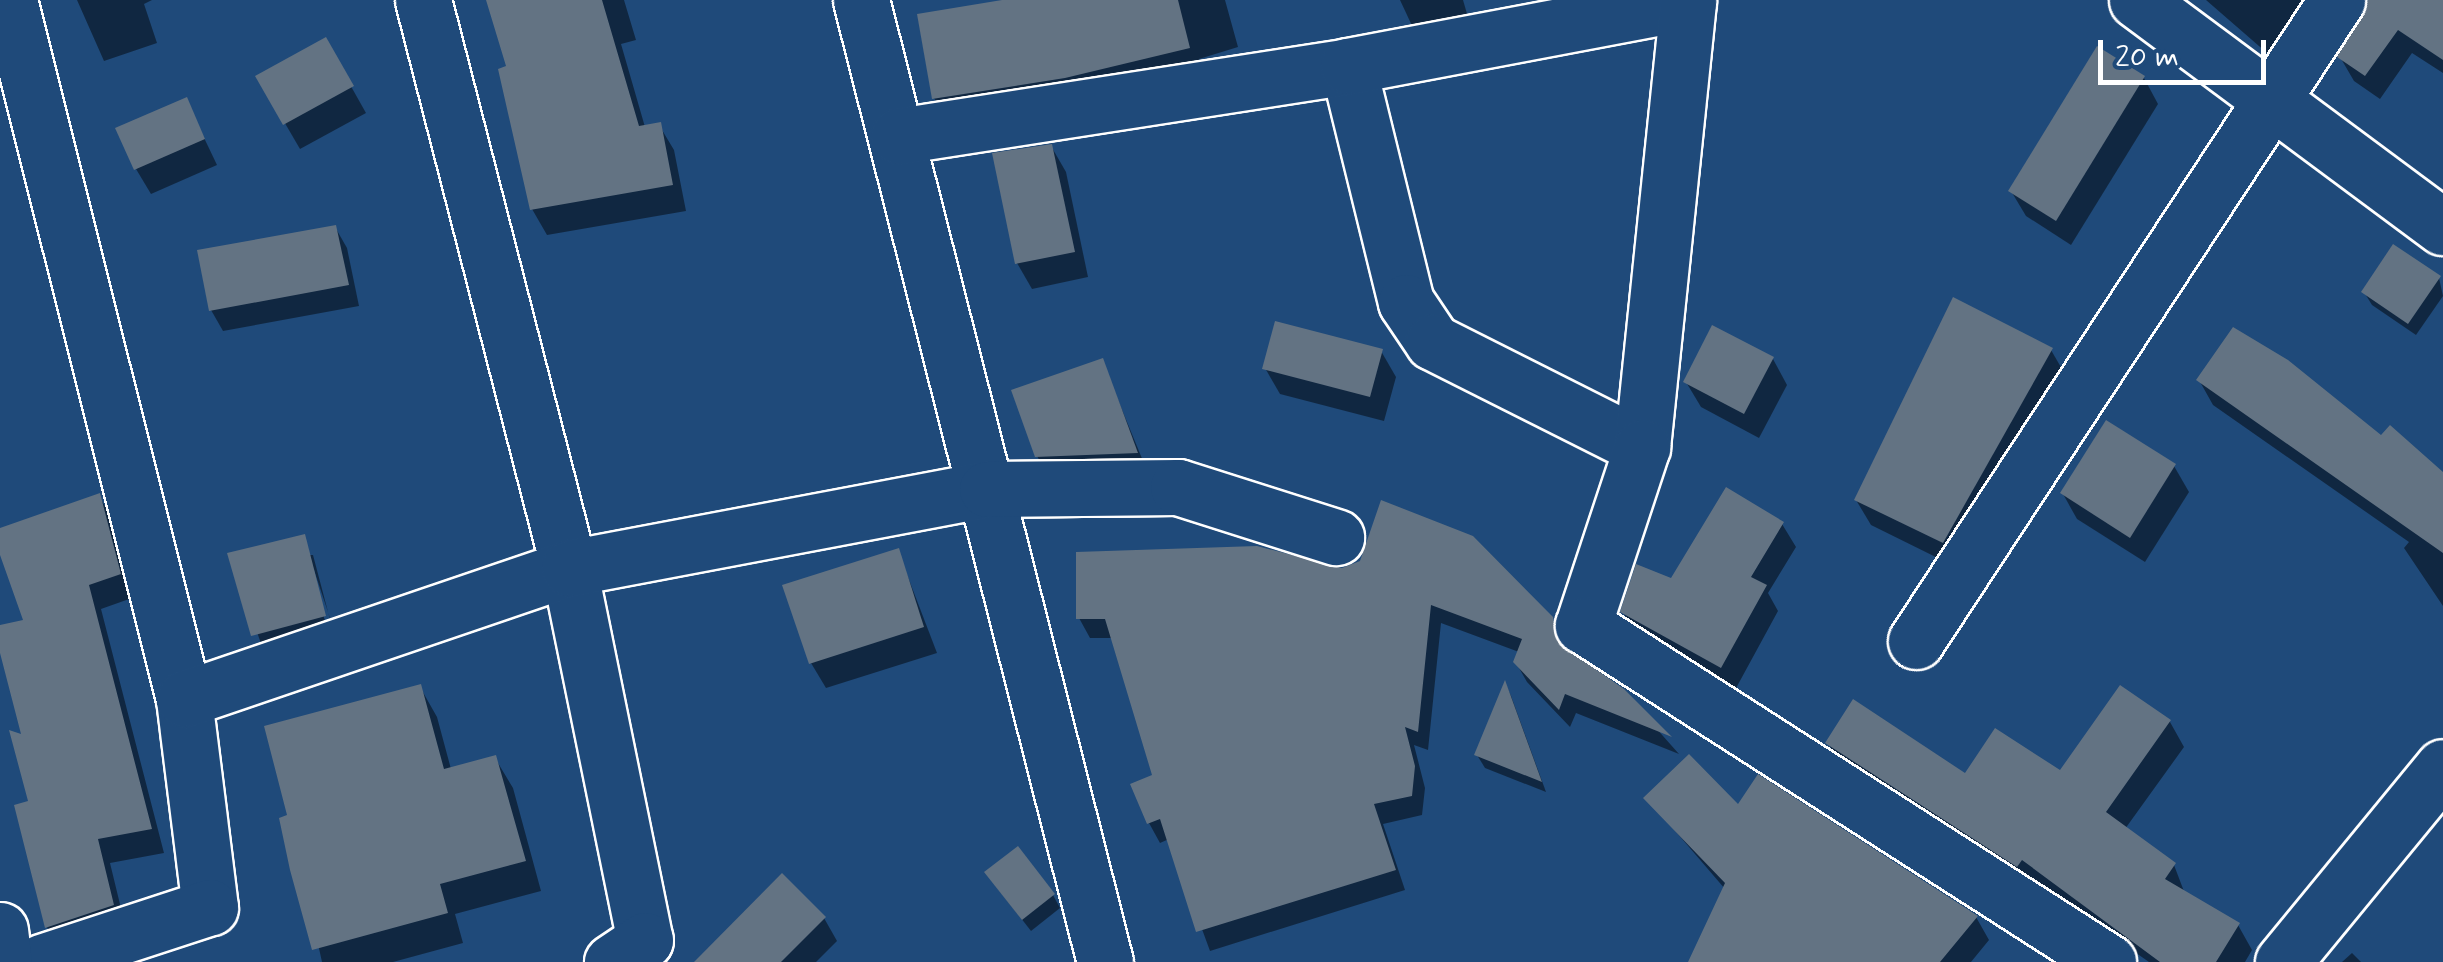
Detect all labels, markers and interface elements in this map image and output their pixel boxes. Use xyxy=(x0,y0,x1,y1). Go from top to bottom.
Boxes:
scale bar xyxy=(2103,20,2270,82)
text: 20 m xyxy=(2115,38,2179,77)

